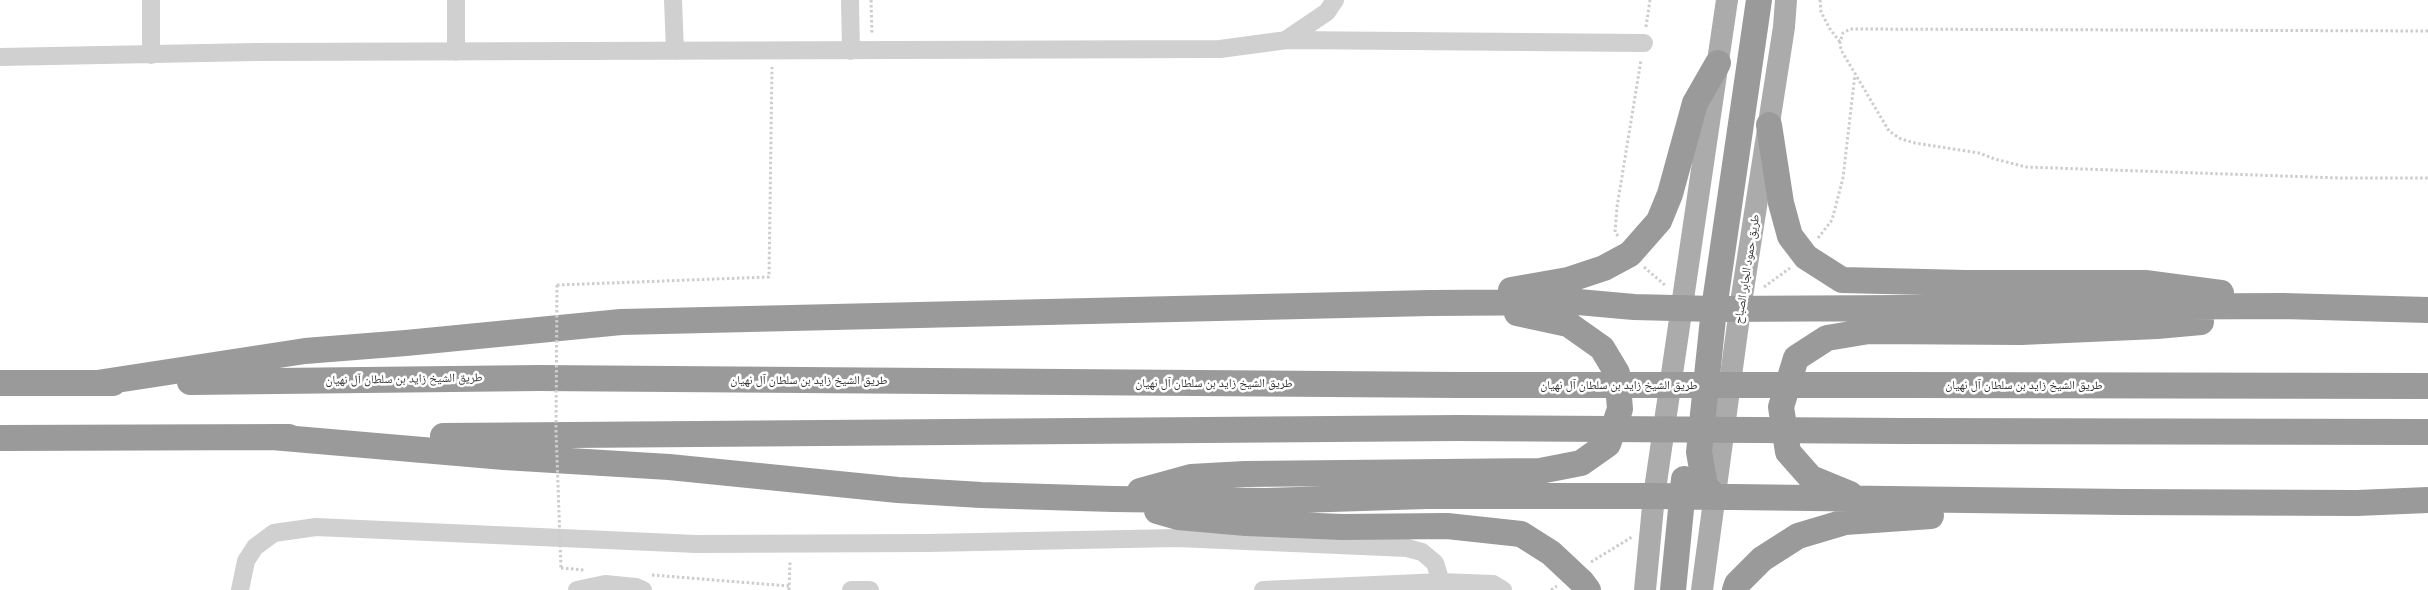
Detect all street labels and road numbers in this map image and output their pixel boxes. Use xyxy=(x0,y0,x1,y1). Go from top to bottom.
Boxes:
street label: طريق حمود الجابر الصباح xyxy=(1731,213,1763,325)
street label: طريق الشيخ زايد بن سلطان آل نهيان xyxy=(325,370,483,388)
street label: طريق الشيخ زايد بن سلطان آل نهيان xyxy=(730,373,888,387)
street label: طريق الشيخ زايد بن سلطان آل نهيان xyxy=(1135,376,1293,390)
street label: طريق الشيخ زايد بن سلطان آل نهيان xyxy=(1540,378,1698,392)
street label: طريق الشيخ زايد بن سلطان آل نهيان xyxy=(1945,378,2103,392)

